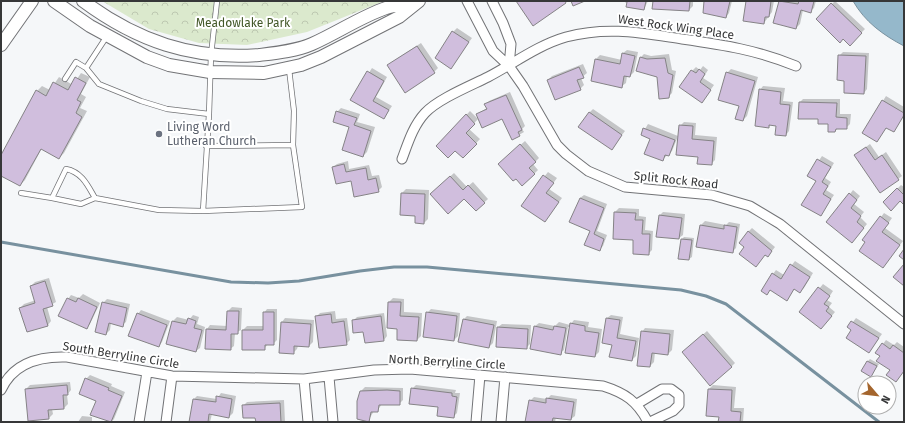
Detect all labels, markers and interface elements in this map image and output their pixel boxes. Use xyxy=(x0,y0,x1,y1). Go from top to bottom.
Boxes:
street label: West Rock Wing Place xyxy=(617,12,735,42)
park label: Meadowlake Park xyxy=(196,16,291,30)
place label: Living Word Lutheran Church xyxy=(167,120,256,148)
marker: Living Word Lutheran Church xyxy=(154,129,164,139)
street label: Split Rock Road xyxy=(633,169,719,191)
street label: South Berryline Circle xyxy=(62,339,180,371)
street label: North Berryline Circle xyxy=(388,352,506,372)
north arrow xyxy=(857,375,897,415)
text: N xyxy=(878,393,893,406)

